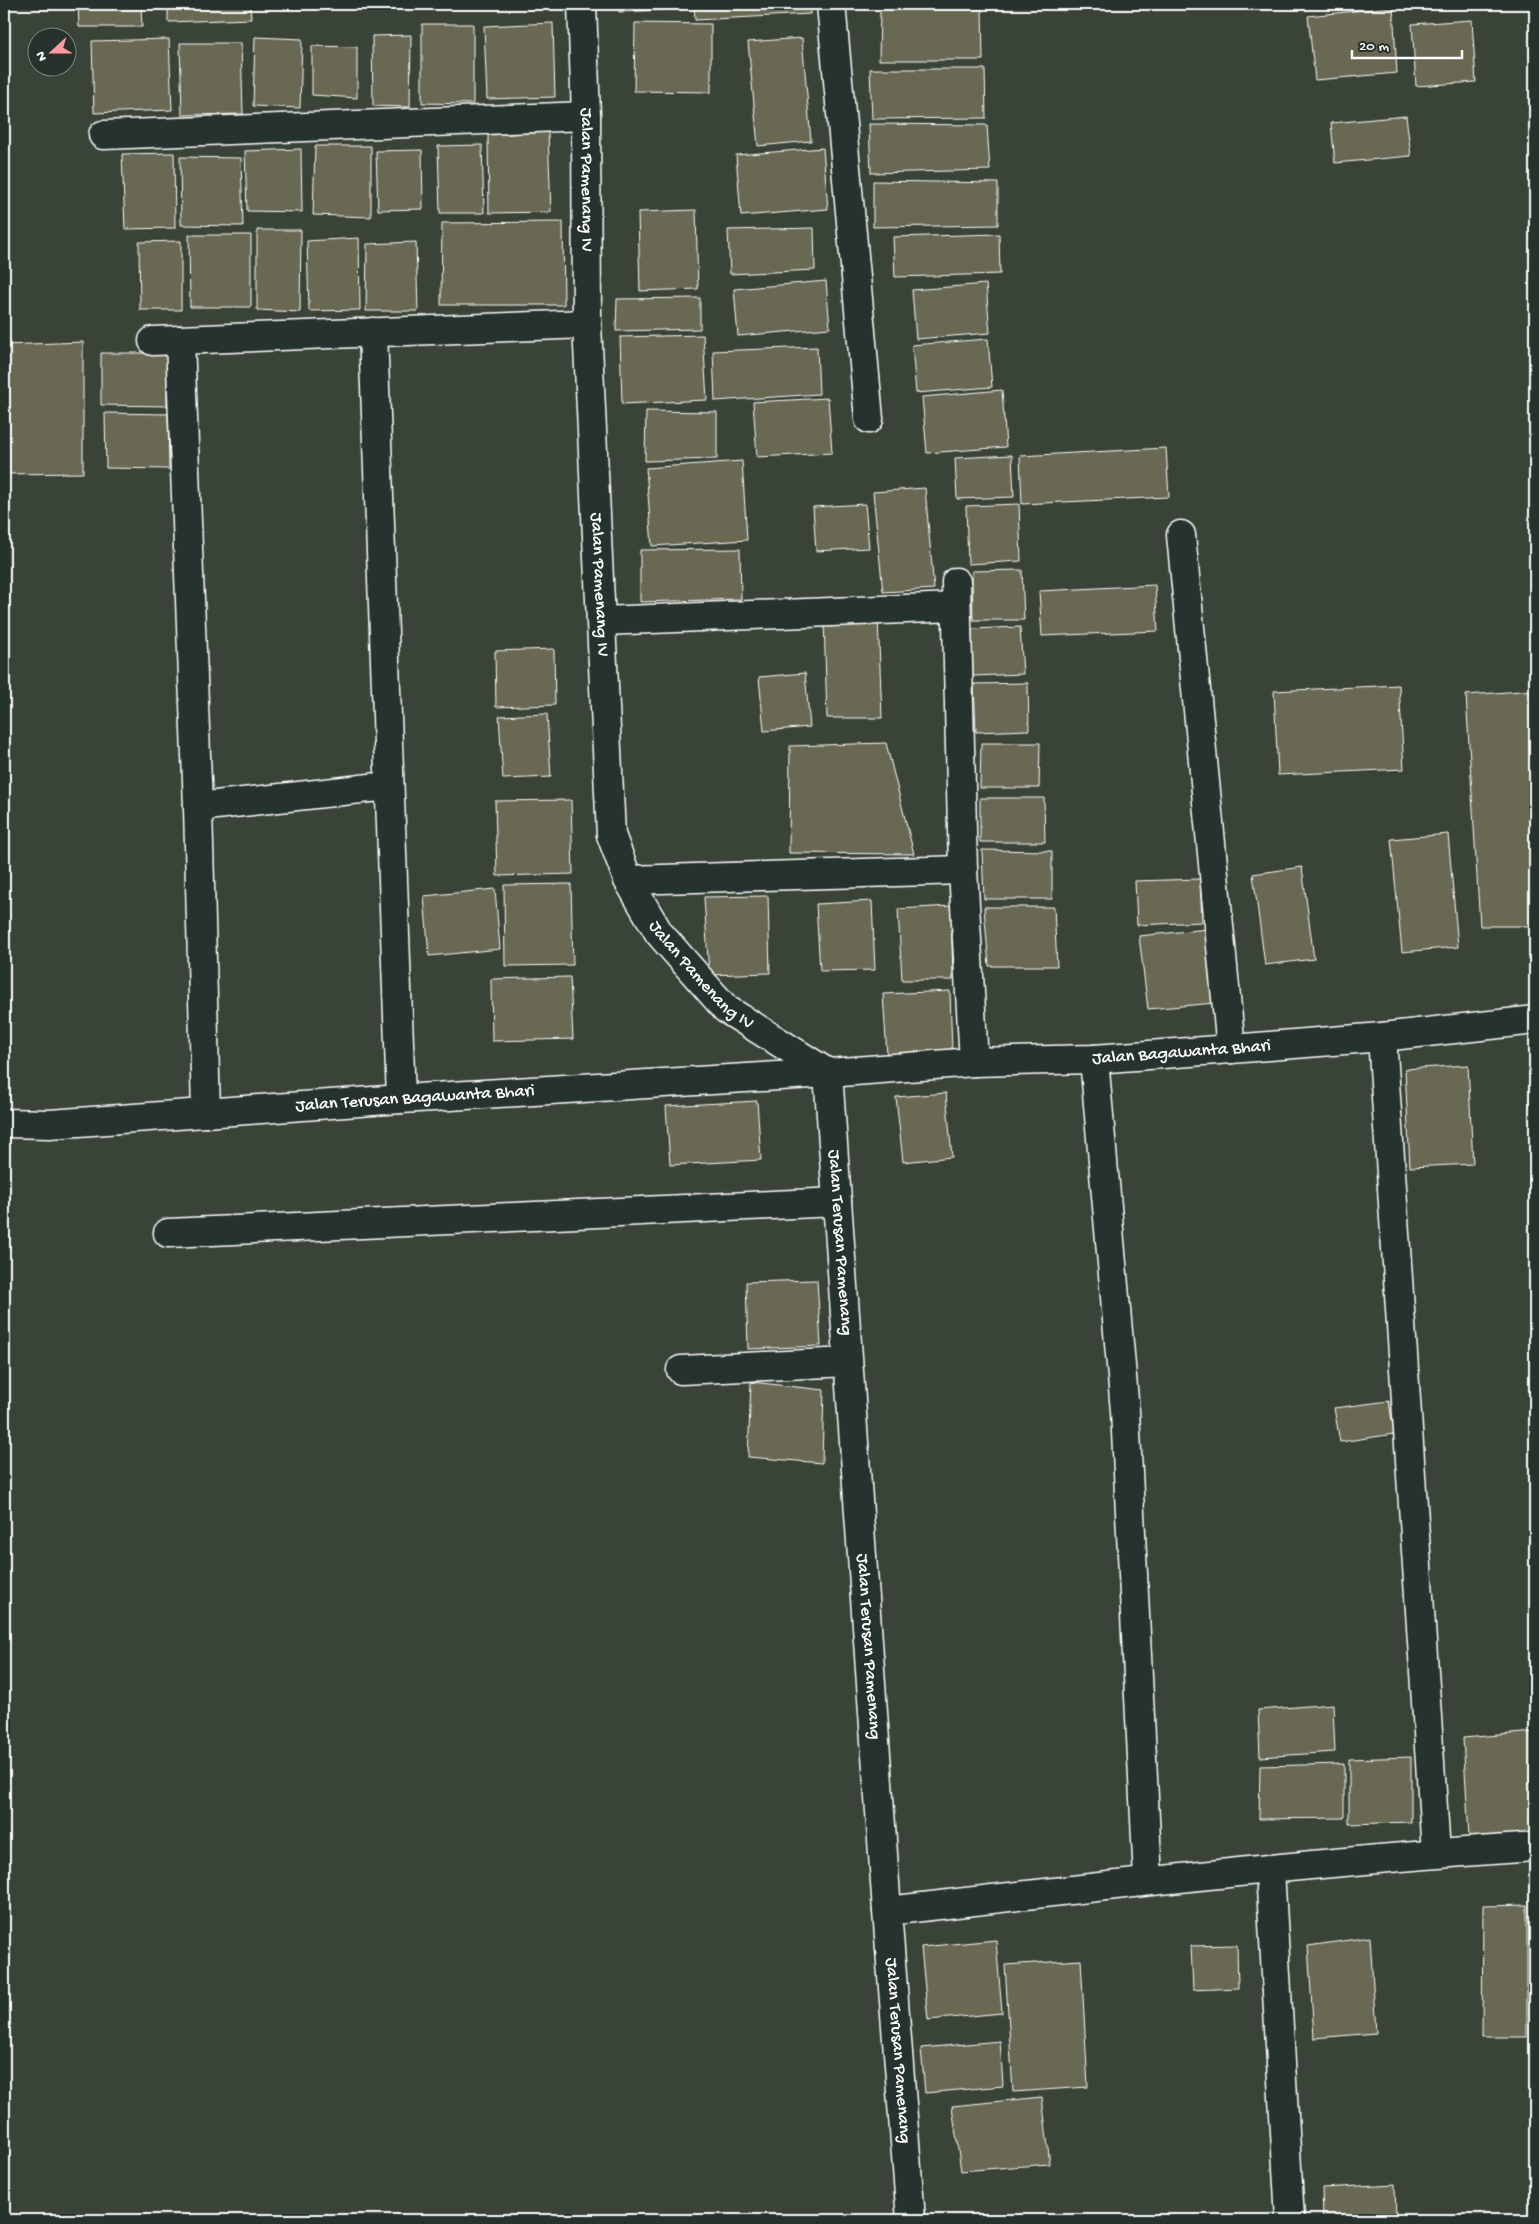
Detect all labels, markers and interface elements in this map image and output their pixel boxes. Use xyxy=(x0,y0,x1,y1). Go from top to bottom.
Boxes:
north arrow xyxy=(28,28,78,78)
scale bar xyxy=(1352,28,1462,60)
text: 20 m xyxy=(1359,38,1389,56)
text: N xyxy=(33,48,52,63)
street label: Jalan Pamenang IV xyxy=(575,107,597,252)
street label: Jalan Pamenang IV xyxy=(585,512,613,657)
street label: Jalan Pamenang IV xyxy=(644,917,758,1034)
street label: Jalan Bagawanta Bhari xyxy=(1092,1035,1272,1070)
street label: Jalan Terusan Bagawanta Bhari xyxy=(295,1080,535,1117)
street label: Jalan Terusan Pamenang xyxy=(823,1149,857,1336)
street label: Jalan Terusan Pamenang xyxy=(851,1553,885,1740)
street label: Jalan Terusan Pamenang xyxy=(880,1957,916,2144)

